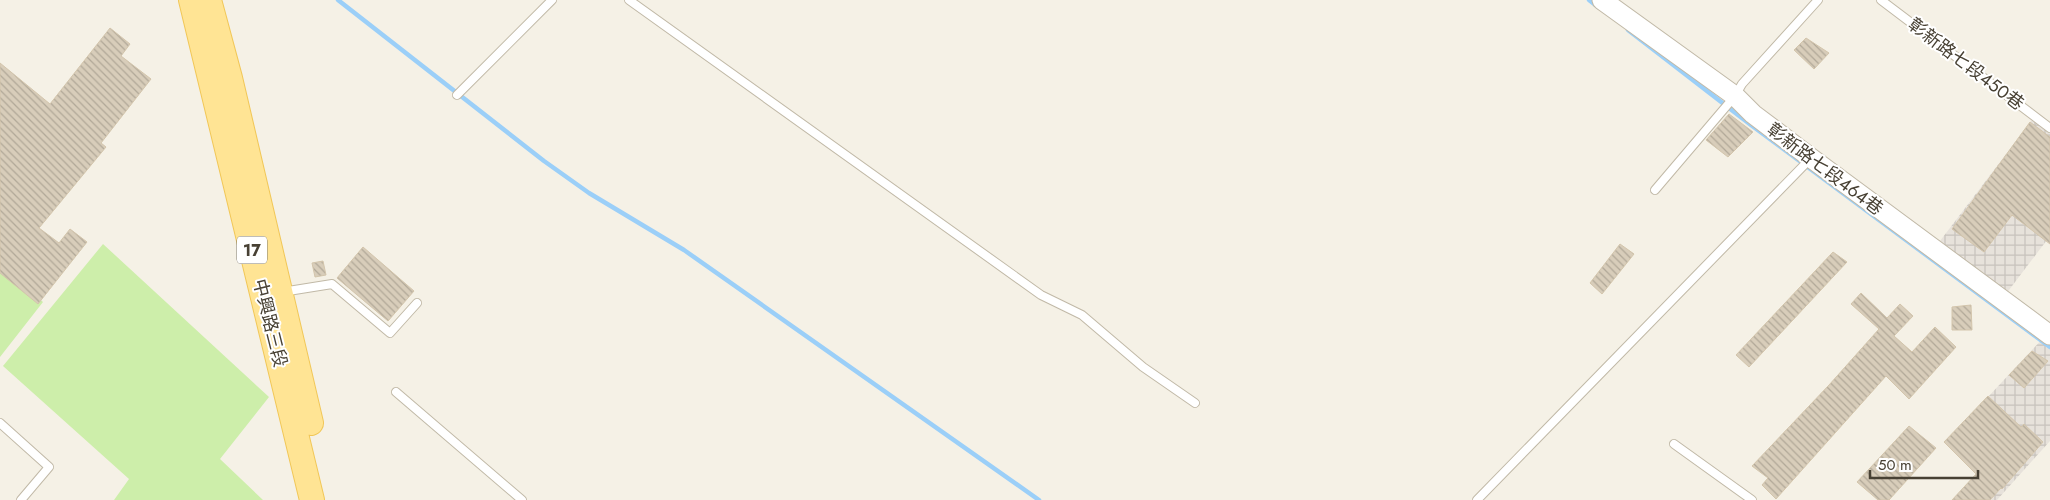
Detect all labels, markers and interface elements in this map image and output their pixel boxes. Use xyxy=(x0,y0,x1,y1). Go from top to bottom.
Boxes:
street label: 彰新路七段450巷 xyxy=(1902,12,2030,116)
street label: 彰新路七段464巷 xyxy=(1762,117,1888,221)
road number: 17 xyxy=(237,236,267,264)
street label: 中興路三段 xyxy=(246,276,294,370)
scale bar xyxy=(1870,448,1978,480)
text: 50 m xyxy=(1878,454,1912,476)

